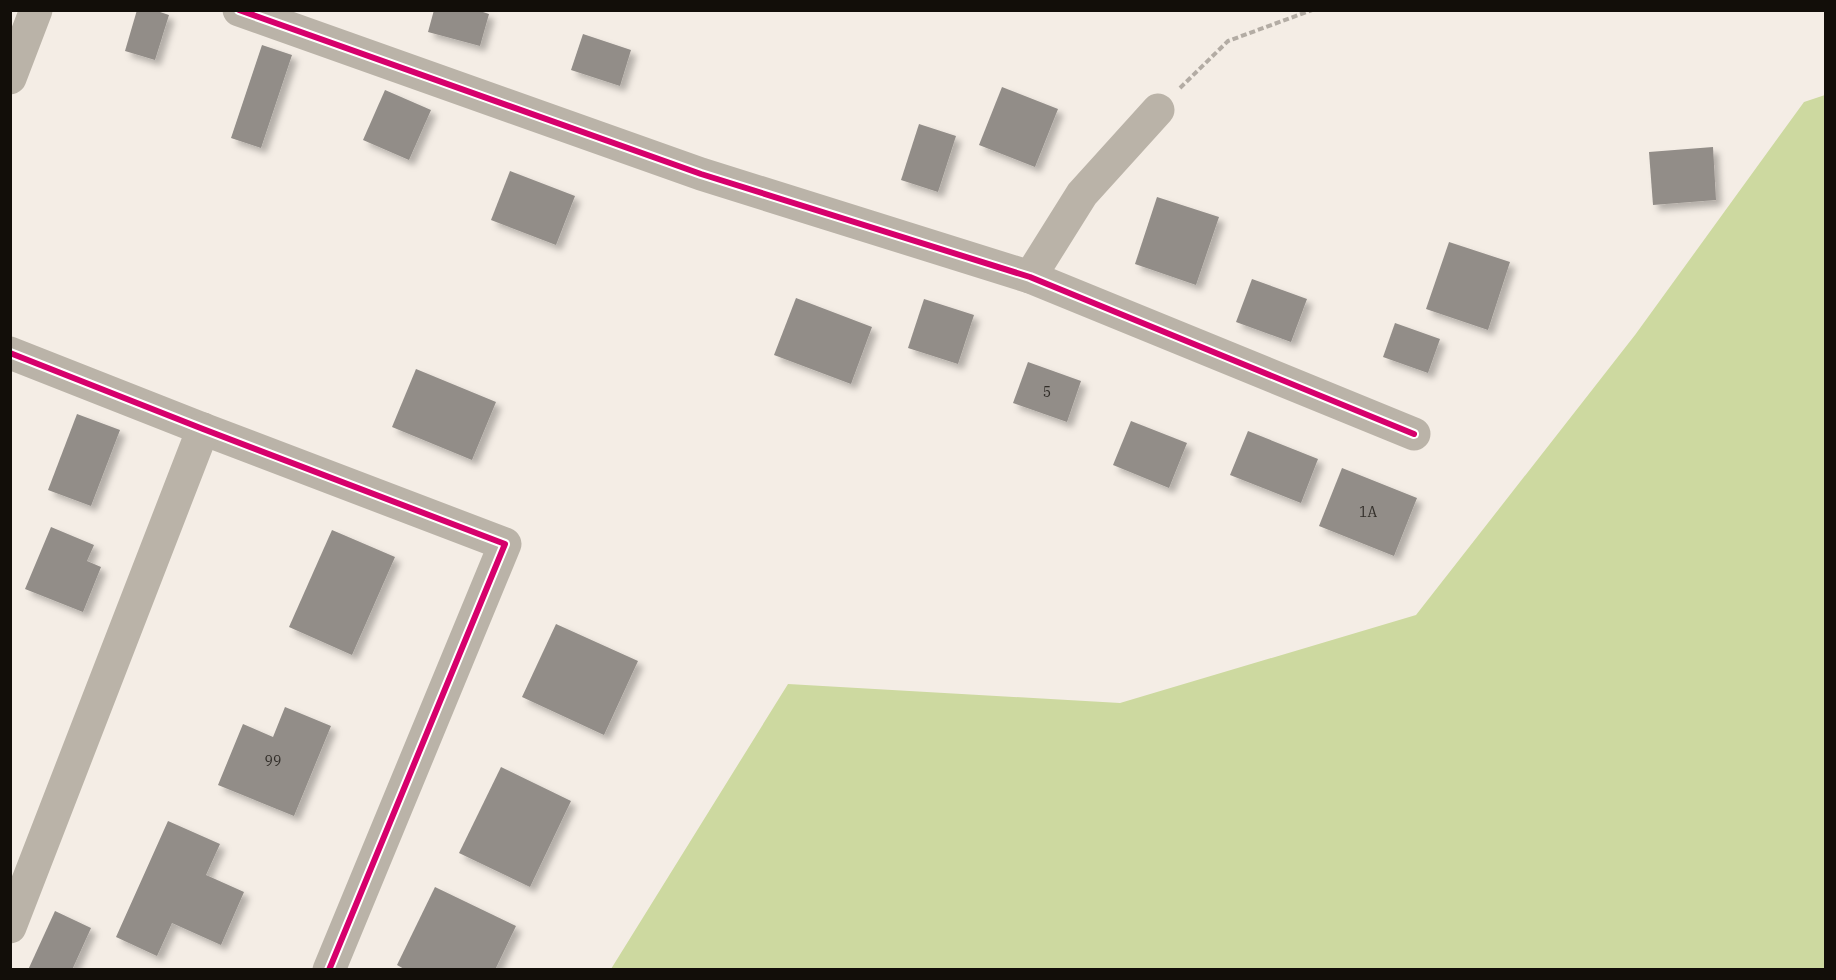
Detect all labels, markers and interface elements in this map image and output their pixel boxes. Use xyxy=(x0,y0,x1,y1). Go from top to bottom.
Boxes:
house number: 5 xyxy=(1043,383,1051,401)
house number: 1А xyxy=(1359,503,1377,521)
house number: 99 xyxy=(265,752,281,770)

